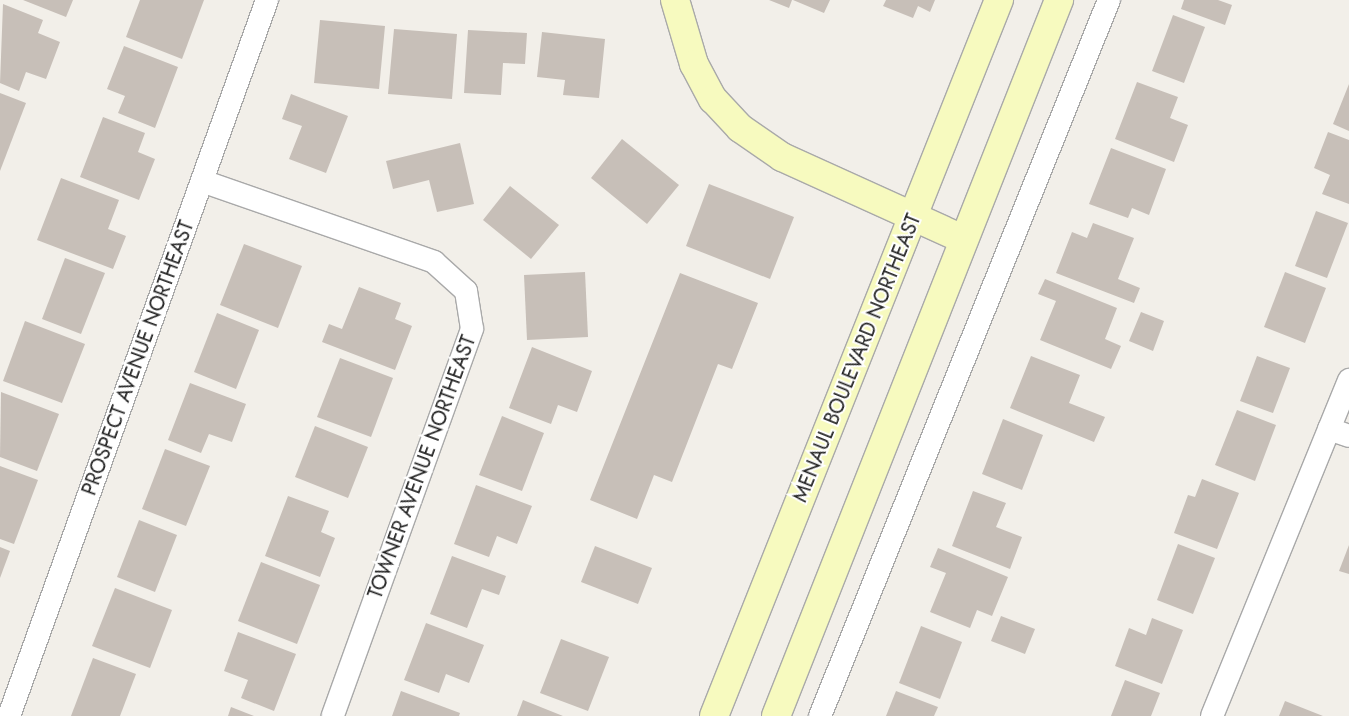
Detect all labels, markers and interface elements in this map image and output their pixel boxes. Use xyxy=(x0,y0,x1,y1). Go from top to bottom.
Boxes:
street label: MENAUL BOULEVARD NORTHEAST xyxy=(788,210,926,506)
street label: PROSPECT AVENUE NORTHEAST xyxy=(77,218,199,498)
street label: TOWNER AVENUE NORTHEAST xyxy=(363,332,481,602)

